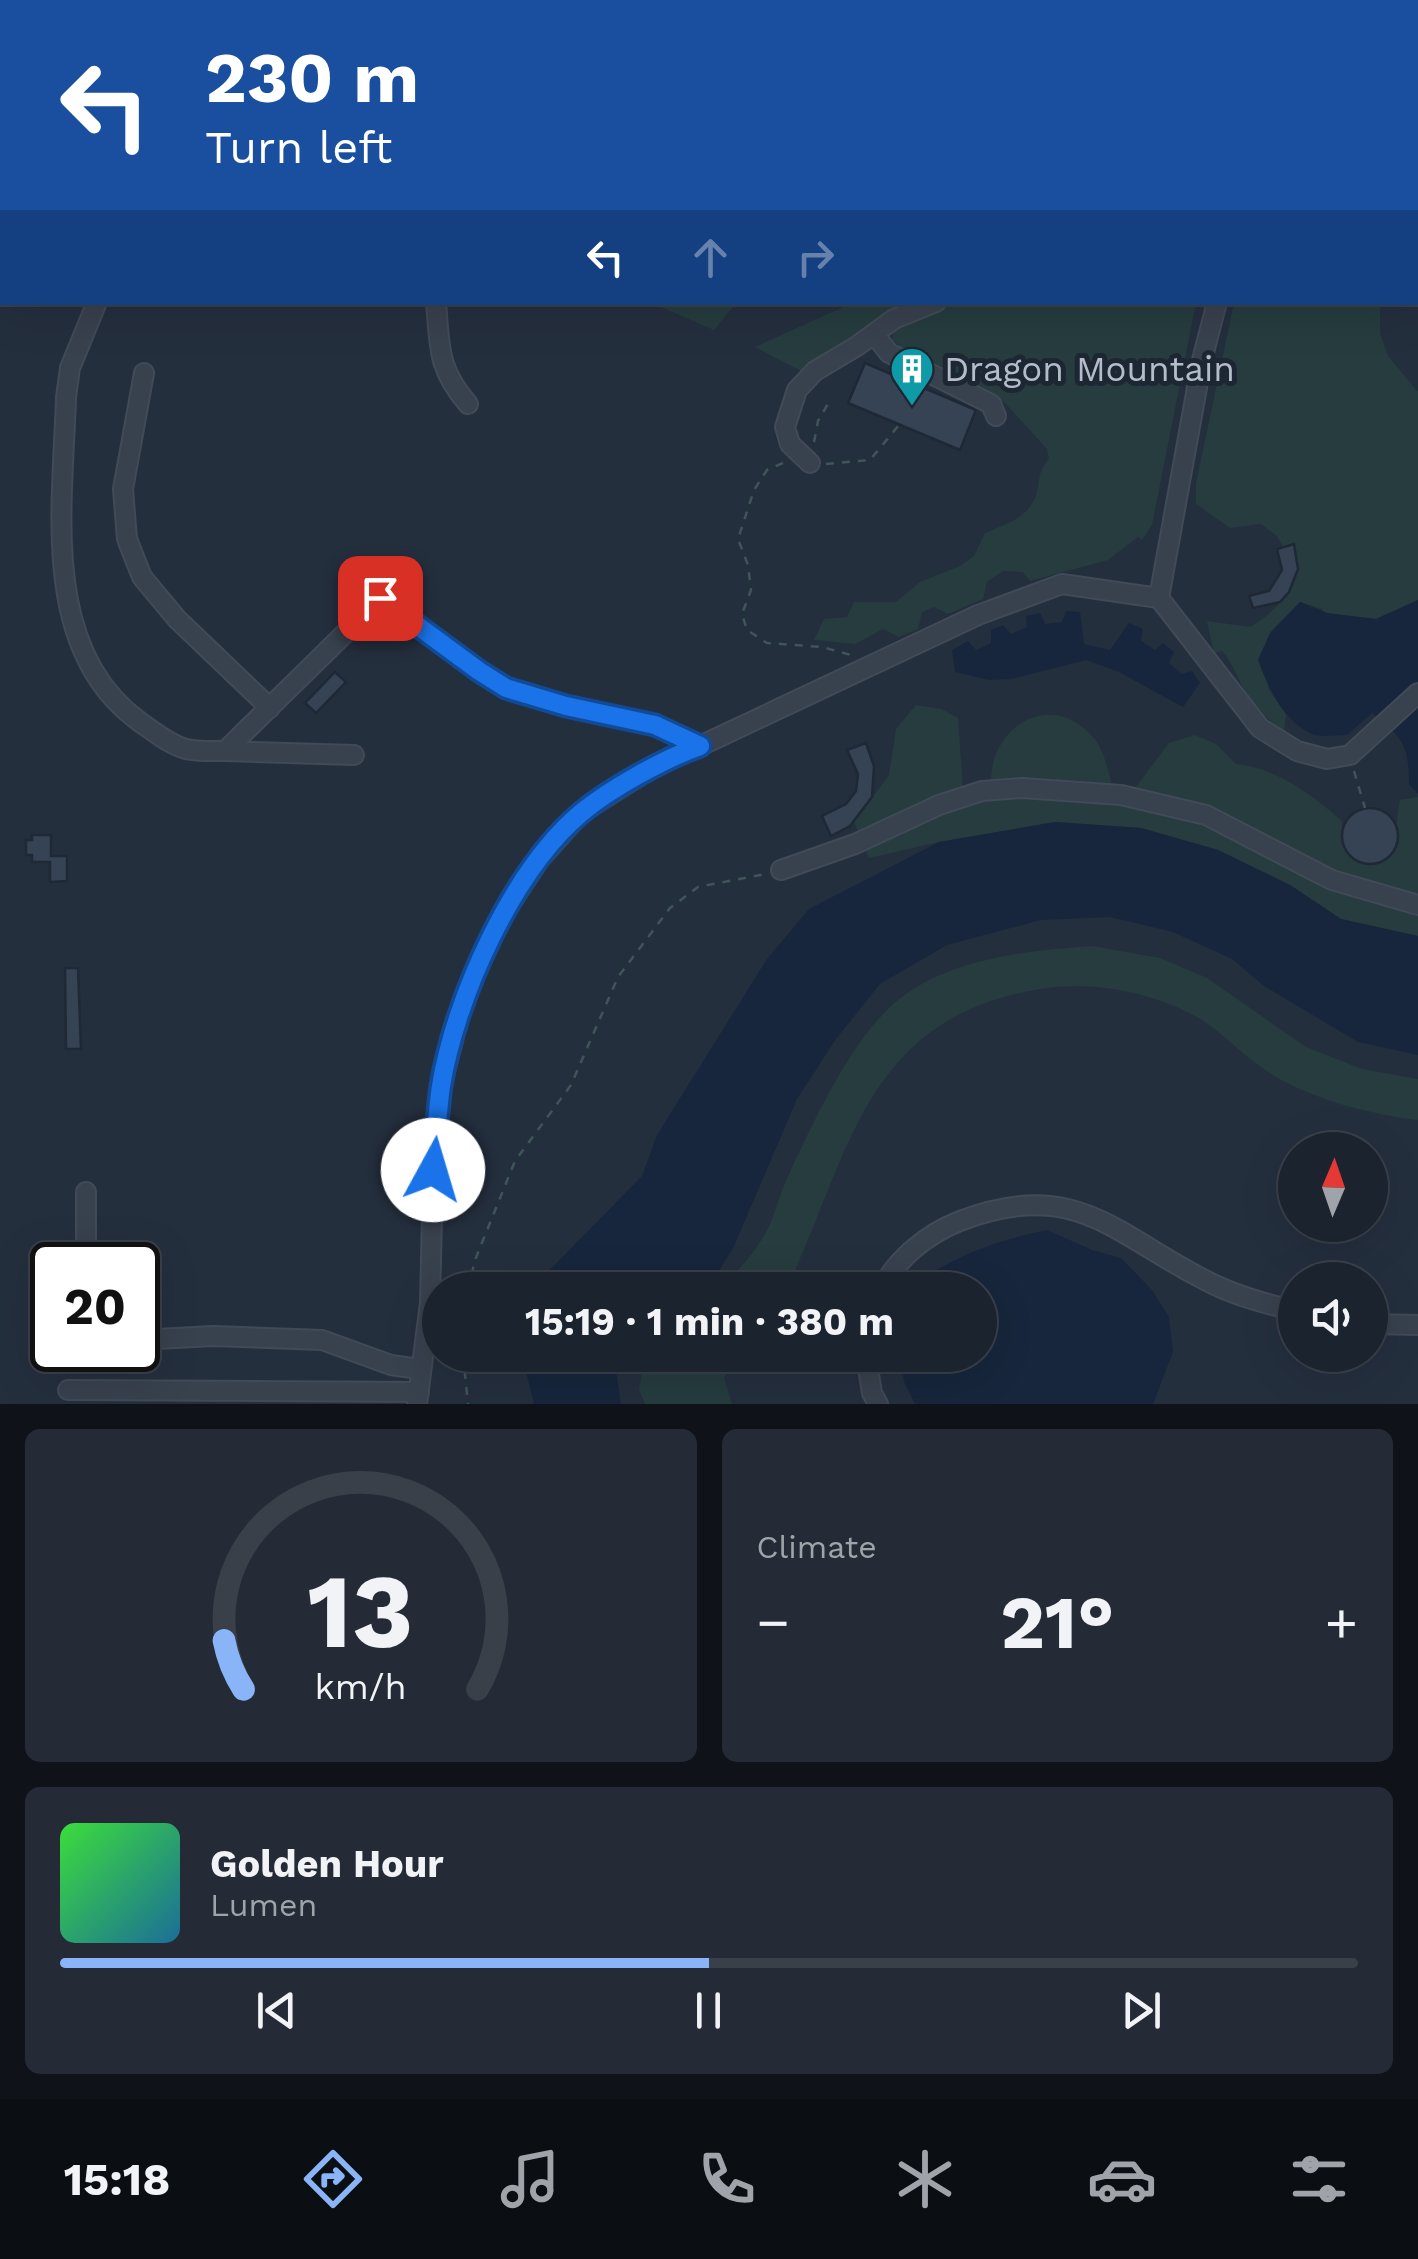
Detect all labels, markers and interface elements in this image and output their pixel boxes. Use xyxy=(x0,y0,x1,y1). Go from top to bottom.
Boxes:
text: 230 m xyxy=(205,37,419,119)
icon: left xyxy=(40,40,170,170)
text: Turn left xyxy=(205,121,392,174)
icon: left xyxy=(578,230,633,285)
icon: ahead xyxy=(683,230,738,285)
icon: right xyxy=(788,230,843,285)
building icon: Dragon Mountain xyxy=(889,346,935,407)
place label: Dragon Mountain xyxy=(944,348,1235,390)
pin xyxy=(338,556,423,641)
icon: arrive xyxy=(353,571,408,626)
position arrow xyxy=(381,1118,485,1222)
north arrow xyxy=(1278,1132,1388,1242)
map controls xyxy=(1278,1132,1388,1372)
speed limit sign: 20 xyxy=(30,1242,160,1372)
button: sound xyxy=(1278,1262,1388,1372)
text: 15:19 · 1 min · 380 m xyxy=(525,1300,894,1344)
text: Climate xyxy=(757,1528,877,1566)
text: 13 xyxy=(308,1550,414,1672)
text: 21° xyxy=(1000,1578,1114,1666)
text: − xyxy=(757,1590,790,1654)
text: + xyxy=(1325,1590,1358,1654)
text: km/h xyxy=(315,1666,407,1708)
text: Golden Hour xyxy=(210,1842,444,1886)
text: Lumen xyxy=(210,1886,317,1924)
icon: previous xyxy=(249,1983,304,2038)
icon: pause xyxy=(681,1983,736,2038)
icon: next xyxy=(1114,1983,1169,2038)
icon: directions xyxy=(298,2144,368,2214)
icon: music xyxy=(495,2144,565,2214)
icon: phone xyxy=(692,2144,762,2214)
icon: climate xyxy=(890,2144,960,2214)
icon: car xyxy=(1087,2144,1157,2214)
icon: filters xyxy=(1284,2144,1354,2214)
text: 15:18 xyxy=(64,2153,170,2206)

